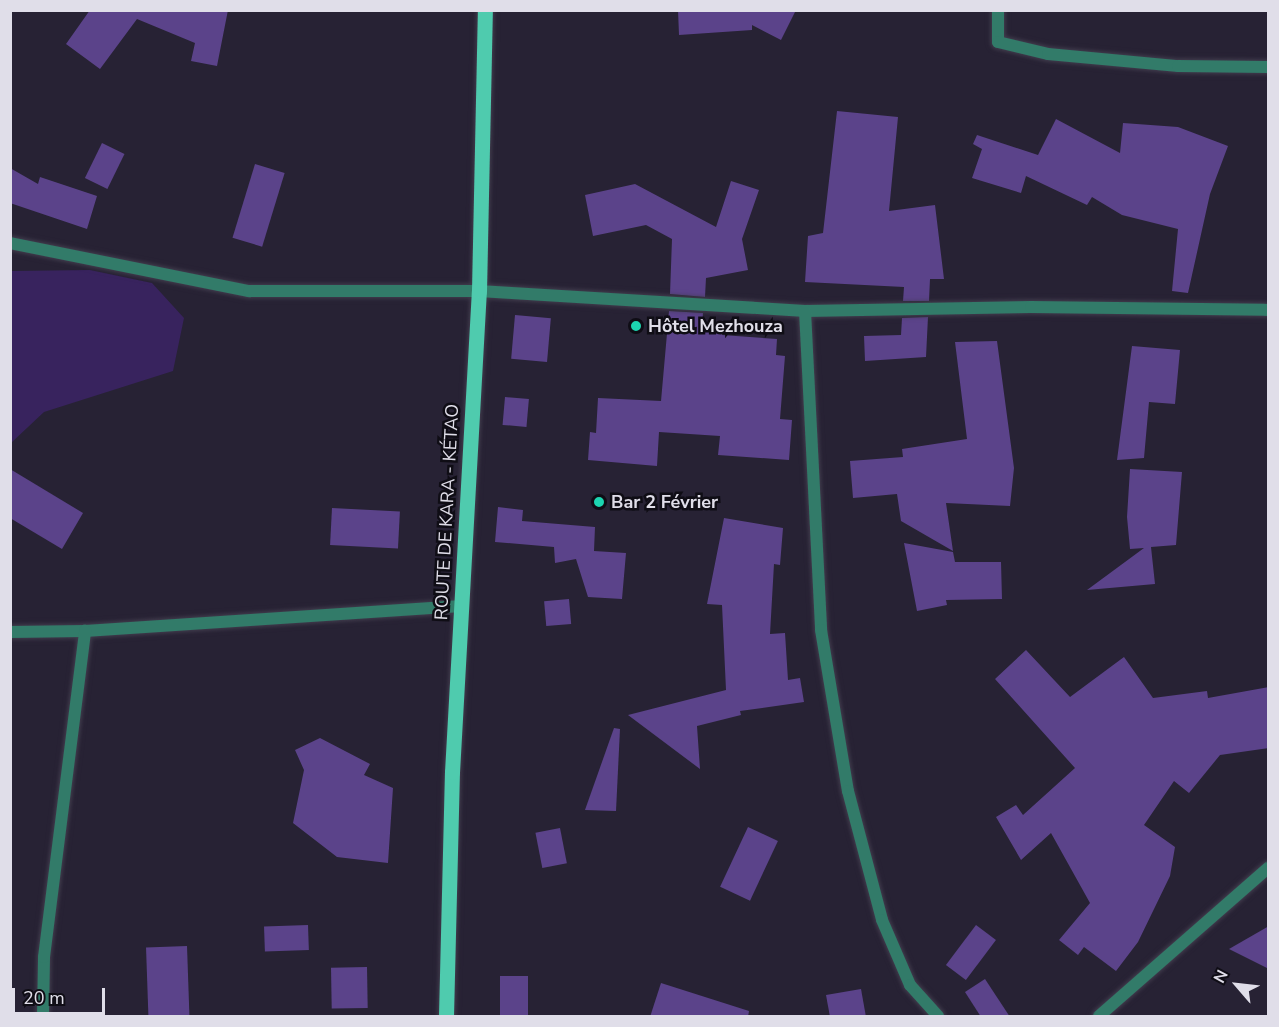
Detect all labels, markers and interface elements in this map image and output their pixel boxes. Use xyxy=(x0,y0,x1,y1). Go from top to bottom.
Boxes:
place label: Hôtel Mezhouza xyxy=(648,315,783,337)
marker: Hôtel Mezhouza xyxy=(629,319,643,333)
street label: ROUTE DE KARA - KÉTAO xyxy=(431,403,463,621)
place label: Bar 2 Février xyxy=(611,491,718,513)
marker: Bar 2 Février xyxy=(592,495,606,509)
north arrow xyxy=(1207,955,1267,1015)
text: N xyxy=(1209,966,1234,987)
scale bar xyxy=(15,976,108,1014)
text: 20 m xyxy=(23,986,65,1010)

